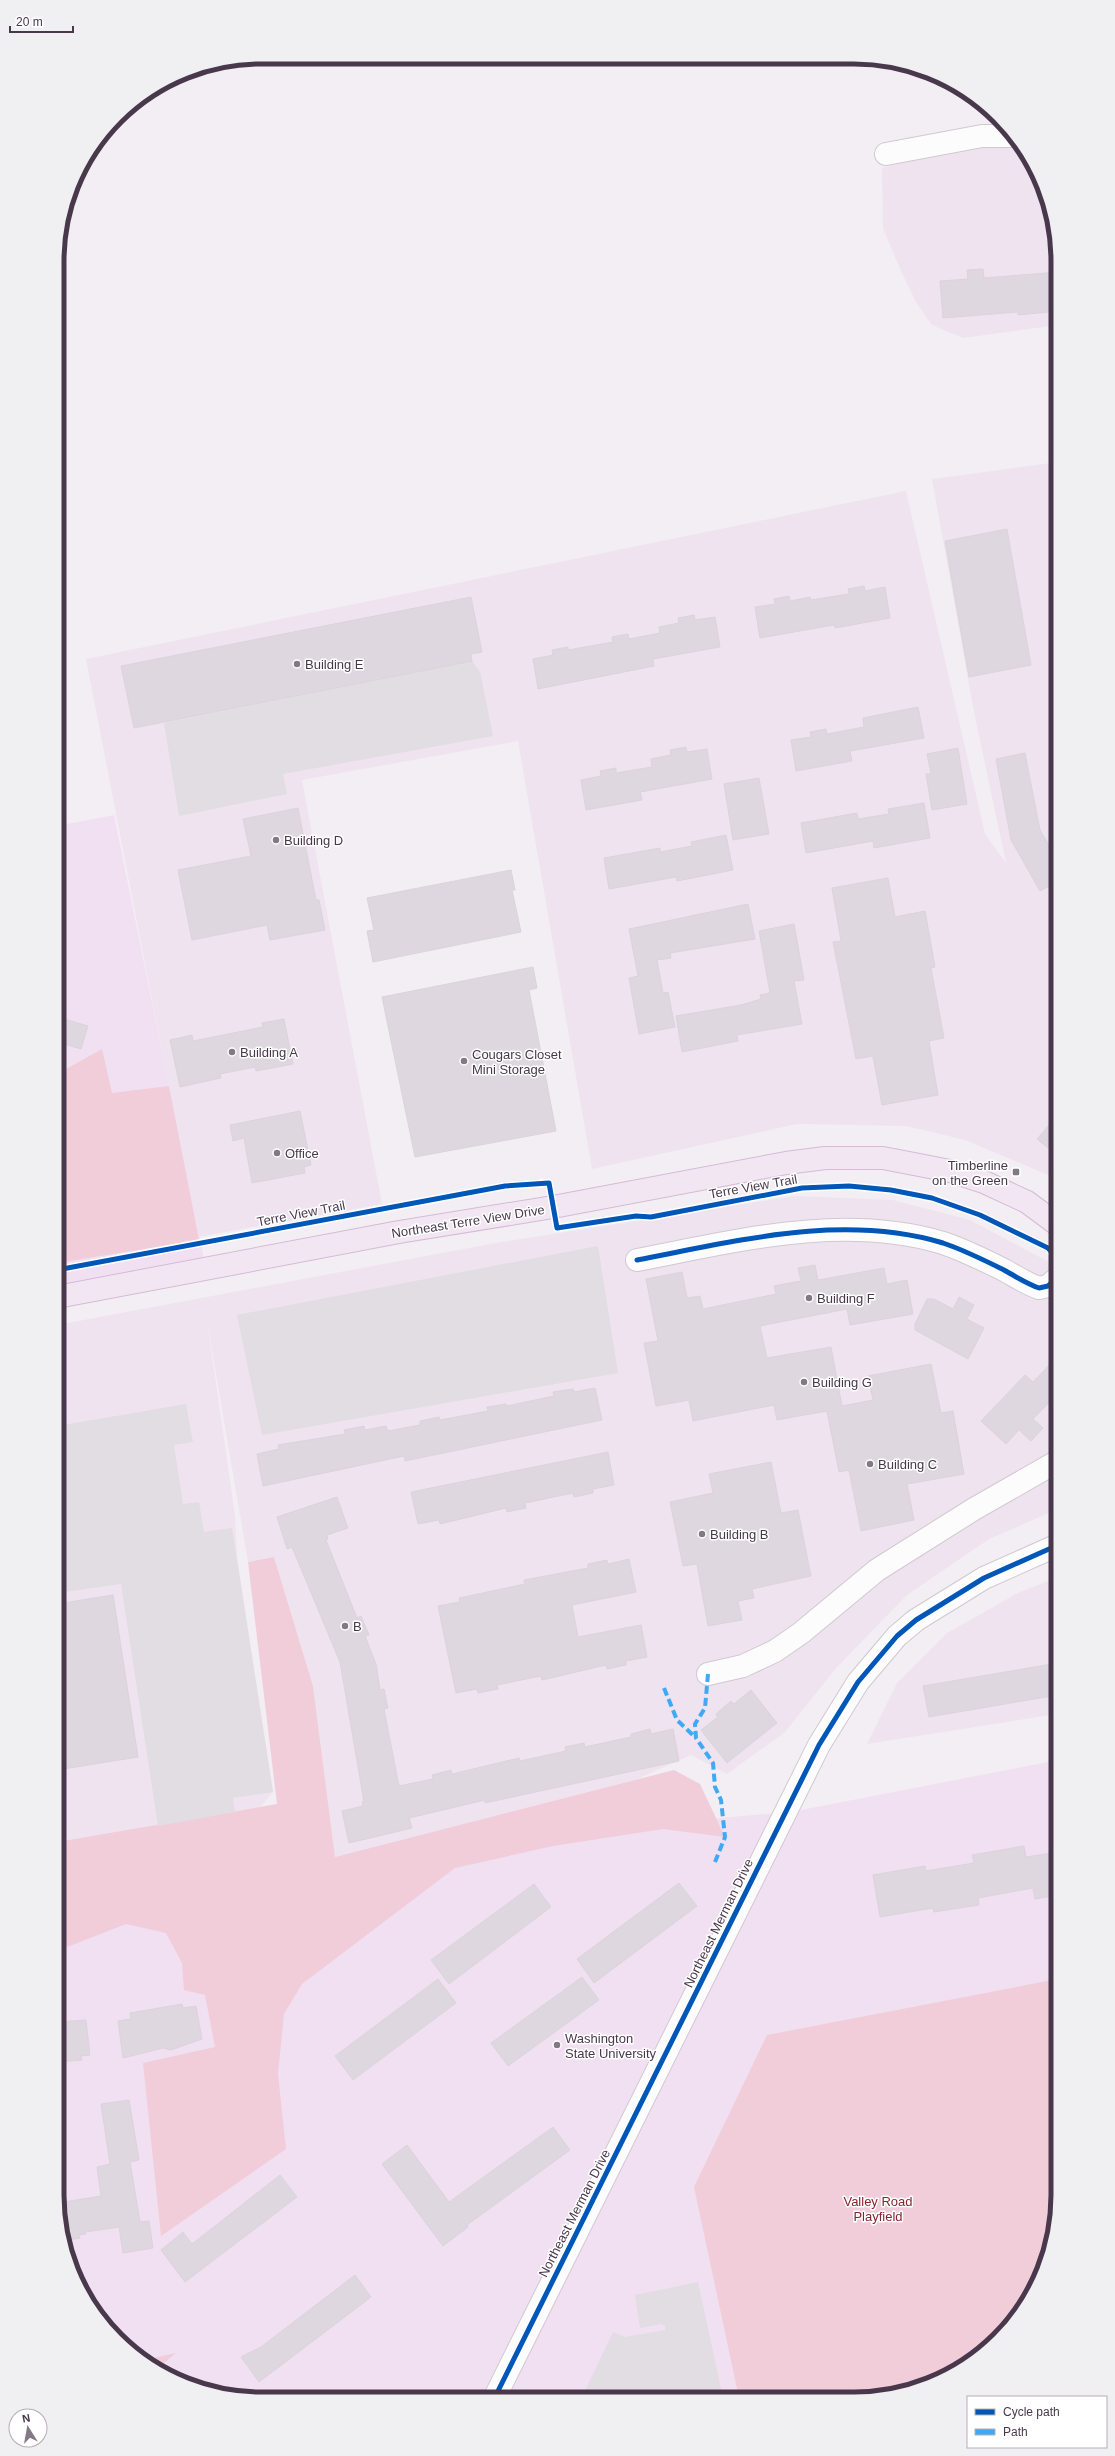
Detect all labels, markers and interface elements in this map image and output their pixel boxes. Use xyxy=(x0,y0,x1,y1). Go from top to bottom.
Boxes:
scale bar xyxy=(10,8,73,34)
text: 20 m xyxy=(16,15,43,29)
place label: Building E xyxy=(305,657,364,672)
marker: Building E xyxy=(292,659,302,669)
place label: Building D xyxy=(284,833,343,848)
marker: Building D xyxy=(271,835,281,845)
place label: Building A xyxy=(240,1045,298,1060)
marker: Building A xyxy=(227,1047,237,1057)
place label: Cougars Closet Mini Storage xyxy=(472,1047,562,1077)
marker: Cougars Closet Mini Storage xyxy=(459,1056,469,1066)
place label: Office xyxy=(285,1146,319,1161)
marker: Office xyxy=(272,1148,282,1158)
place label: Timberline on the Green xyxy=(932,1158,1008,1188)
marker: Timberline on the Green xyxy=(1011,1167,1021,1177)
street label: Terre View Trail xyxy=(708,1171,798,1202)
street label: Terre View Trail xyxy=(256,1198,346,1229)
street label: Northeast Terre View Drive xyxy=(390,1202,546,1241)
place label: Building F xyxy=(817,1291,875,1306)
marker: Building F xyxy=(804,1293,814,1303)
place label: Building G xyxy=(812,1375,872,1390)
marker: Building G xyxy=(799,1377,809,1387)
place label: Building C xyxy=(878,1457,937,1472)
marker: Building C xyxy=(865,1459,875,1469)
place label: Building B xyxy=(710,1527,769,1542)
marker: Building B xyxy=(697,1529,707,1539)
place label: B xyxy=(353,1619,362,1634)
marker: B xyxy=(340,1621,350,1631)
street label: Northeast Merman Drive xyxy=(681,1856,756,1990)
place label: Washington State University xyxy=(565,2031,657,2061)
marker: Washington State University xyxy=(552,2040,562,2050)
street label: Northeast Merman Drive xyxy=(536,2147,613,2280)
park label: Valley Road Playfield xyxy=(843,2194,913,2224)
legend xyxy=(967,2396,1107,2448)
text: Cycle path xyxy=(1003,2405,1060,2419)
north arrow xyxy=(8,2408,48,2448)
text: N xyxy=(21,2412,31,2425)
text: Path xyxy=(1003,2425,1028,2439)

